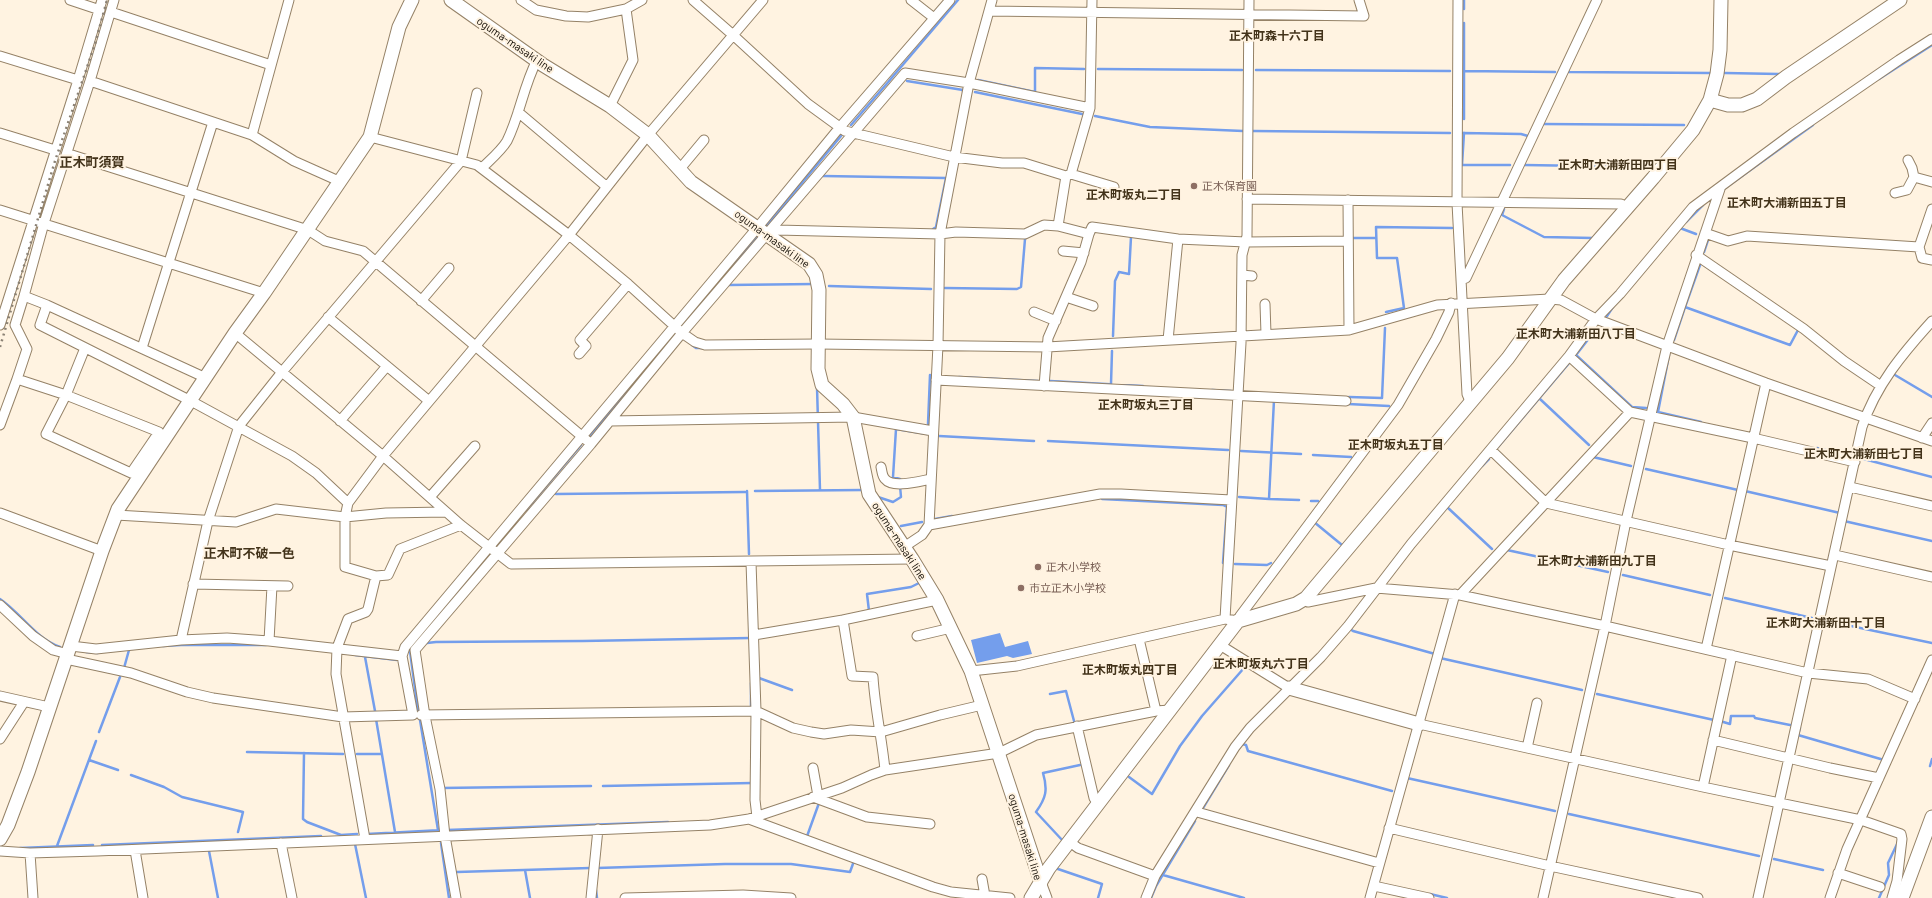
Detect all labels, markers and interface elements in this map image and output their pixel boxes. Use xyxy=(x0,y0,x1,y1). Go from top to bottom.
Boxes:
street label: oguma-masaki line xyxy=(474,14,556,76)
district label: 正木町森十六丁目 xyxy=(1229,29,1325,43)
district label: 正木町須賀 xyxy=(60,155,124,171)
district label: 正木町大浦新田四丁目 xyxy=(1558,158,1678,172)
place label: 正木保育園 xyxy=(1202,179,1257,193)
marker: 正木保育園 xyxy=(1189,181,1199,191)
district label: 正木町坂丸二丁目 xyxy=(1086,188,1182,202)
district label: 正木町大浦新田五丁目 xyxy=(1727,196,1847,210)
street label: oguma-masaki line xyxy=(732,207,812,271)
district label: 正木町大浦新田八丁目 xyxy=(1516,327,1636,341)
district label: 正木町坂丸三丁目 xyxy=(1098,398,1194,412)
district label: 正木町坂丸五丁目 xyxy=(1348,438,1444,452)
district label: 正木町大浦新田七丁目 xyxy=(1804,447,1924,461)
street label: oguma-masaki line xyxy=(869,500,929,582)
district label: 正木町不破一色 xyxy=(204,546,294,562)
district label: 正木町大浦新田九丁目 xyxy=(1537,554,1657,568)
place label: 正木小学校 xyxy=(1046,560,1101,574)
marker: 正木小学校 xyxy=(1033,562,1043,572)
place label: 市立正木小学校 xyxy=(1029,581,1106,595)
marker: 市立正木小学校 xyxy=(1016,583,1026,593)
district label: 正木町大浦新田十丁目 xyxy=(1766,616,1886,630)
district label: 正木町坂丸六丁目 xyxy=(1213,657,1309,671)
district label: 正木町坂丸四丁目 xyxy=(1082,663,1178,677)
street label: oguma-masaki line xyxy=(1006,792,1044,882)

